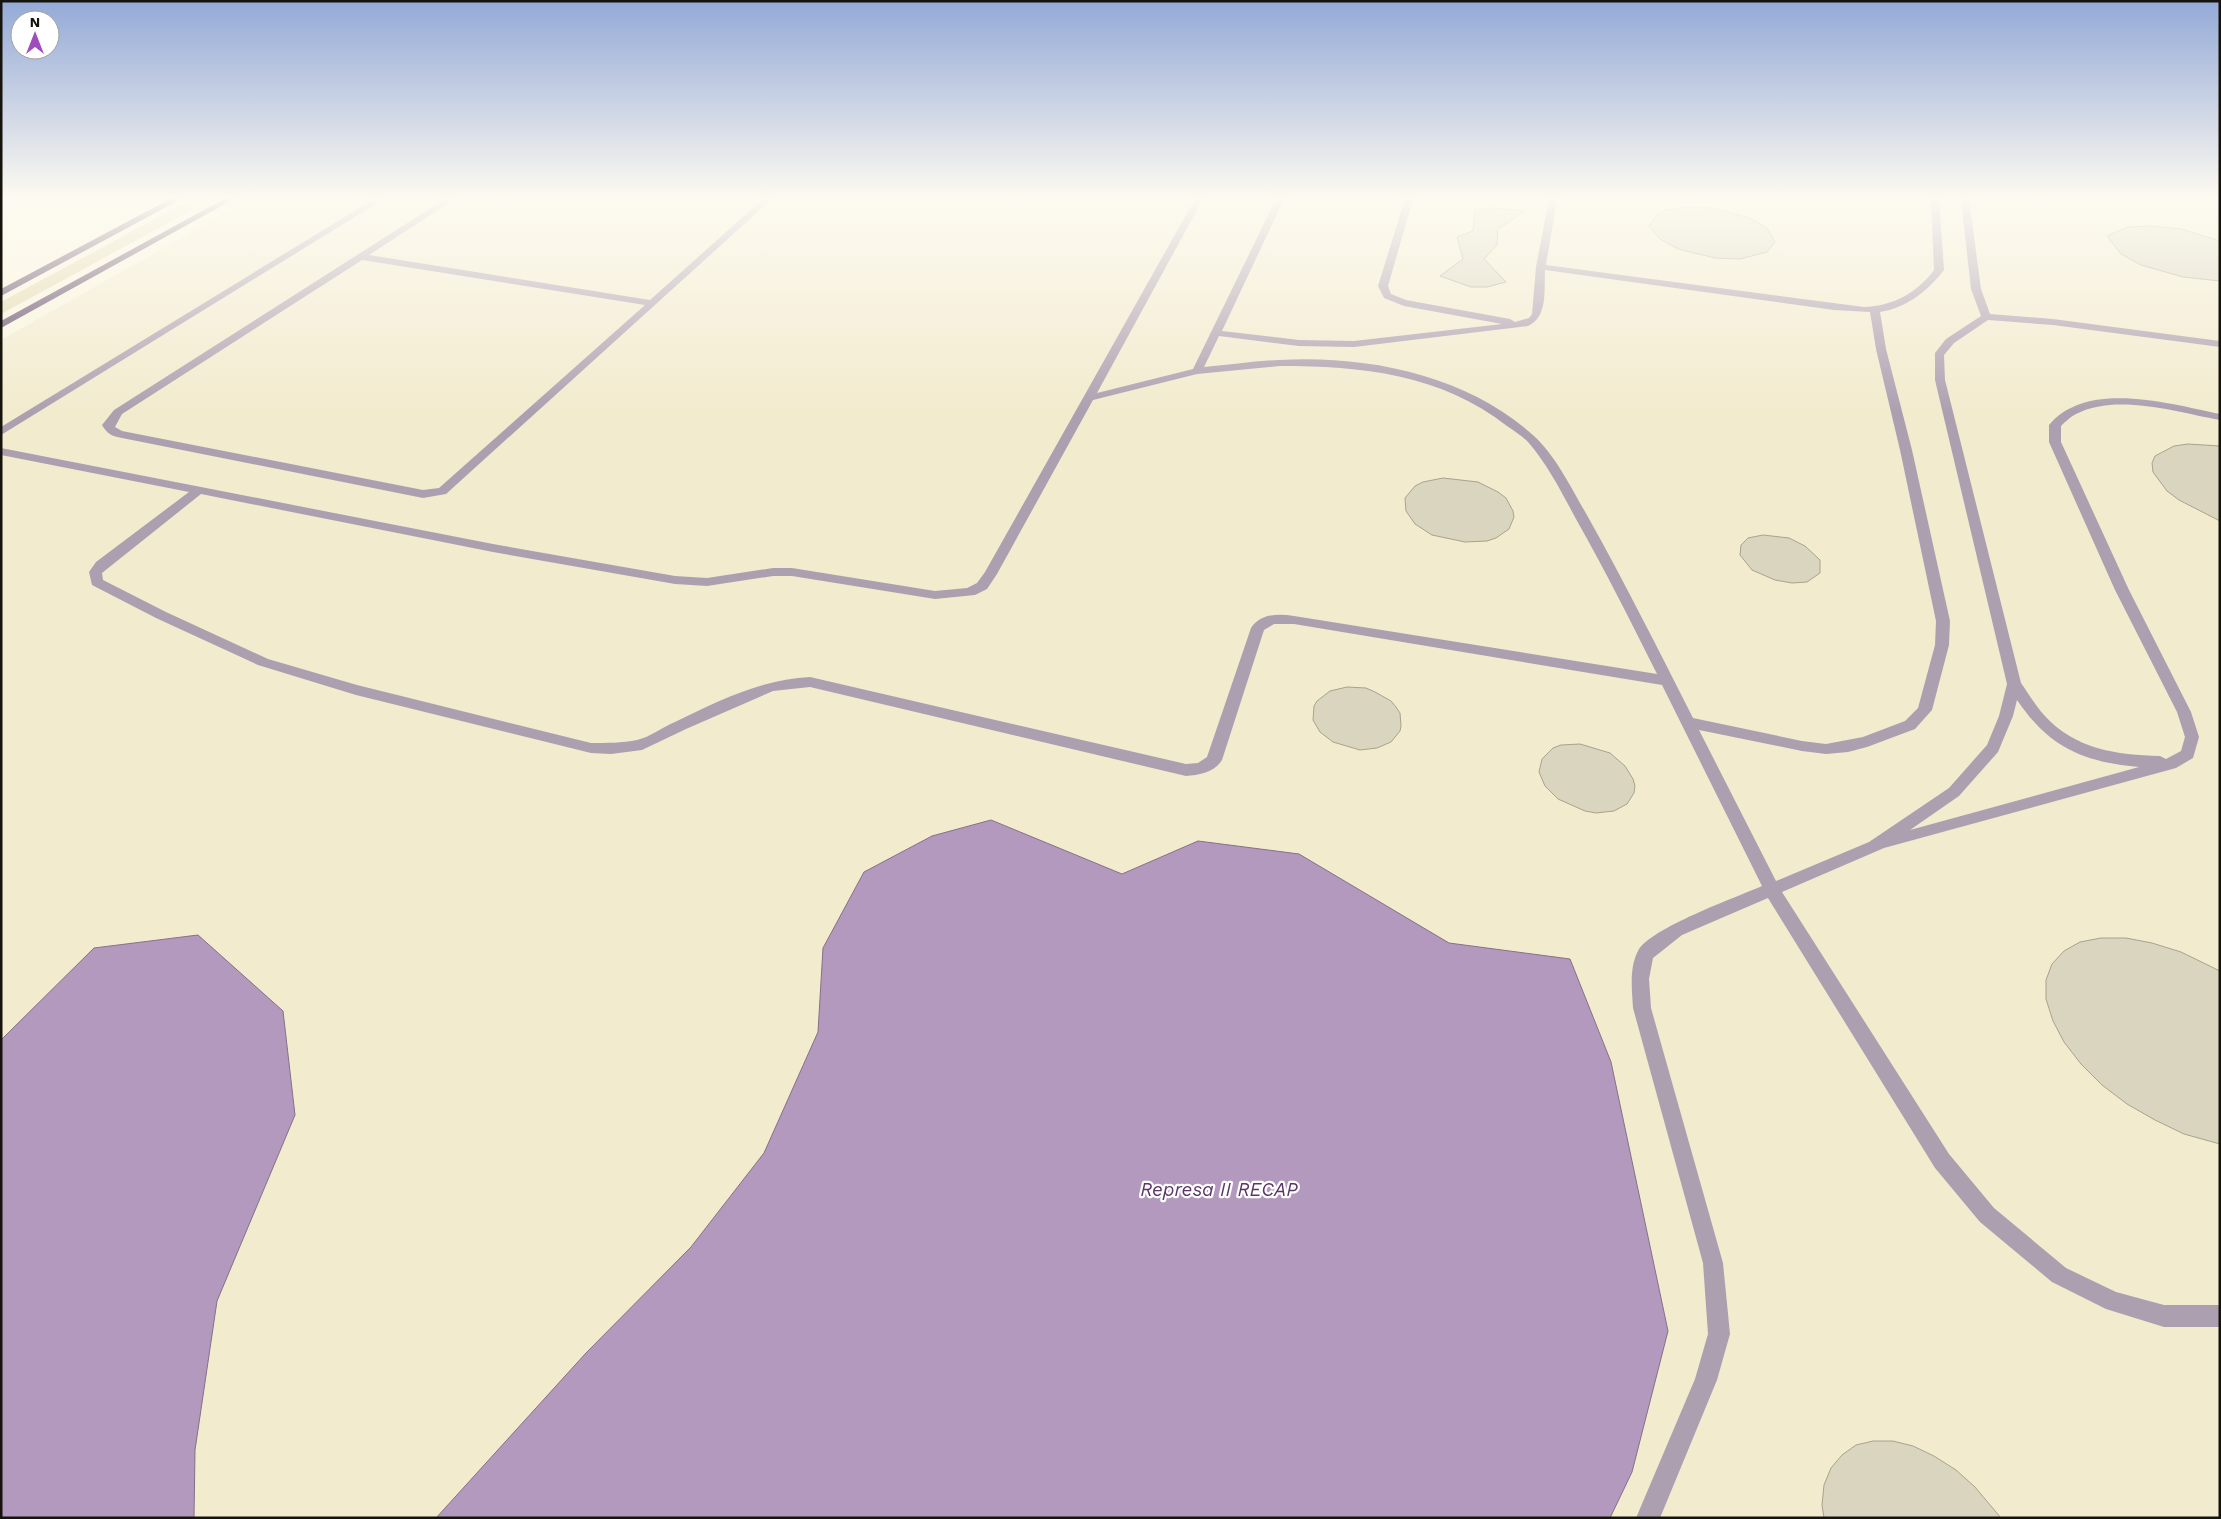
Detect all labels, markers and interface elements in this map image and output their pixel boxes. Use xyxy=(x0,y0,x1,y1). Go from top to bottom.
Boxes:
north arrow xyxy=(10,10,60,60)
text: N xyxy=(30,14,40,30)
water label: Represa II RECAP xyxy=(1140,1178,1298,1201)

